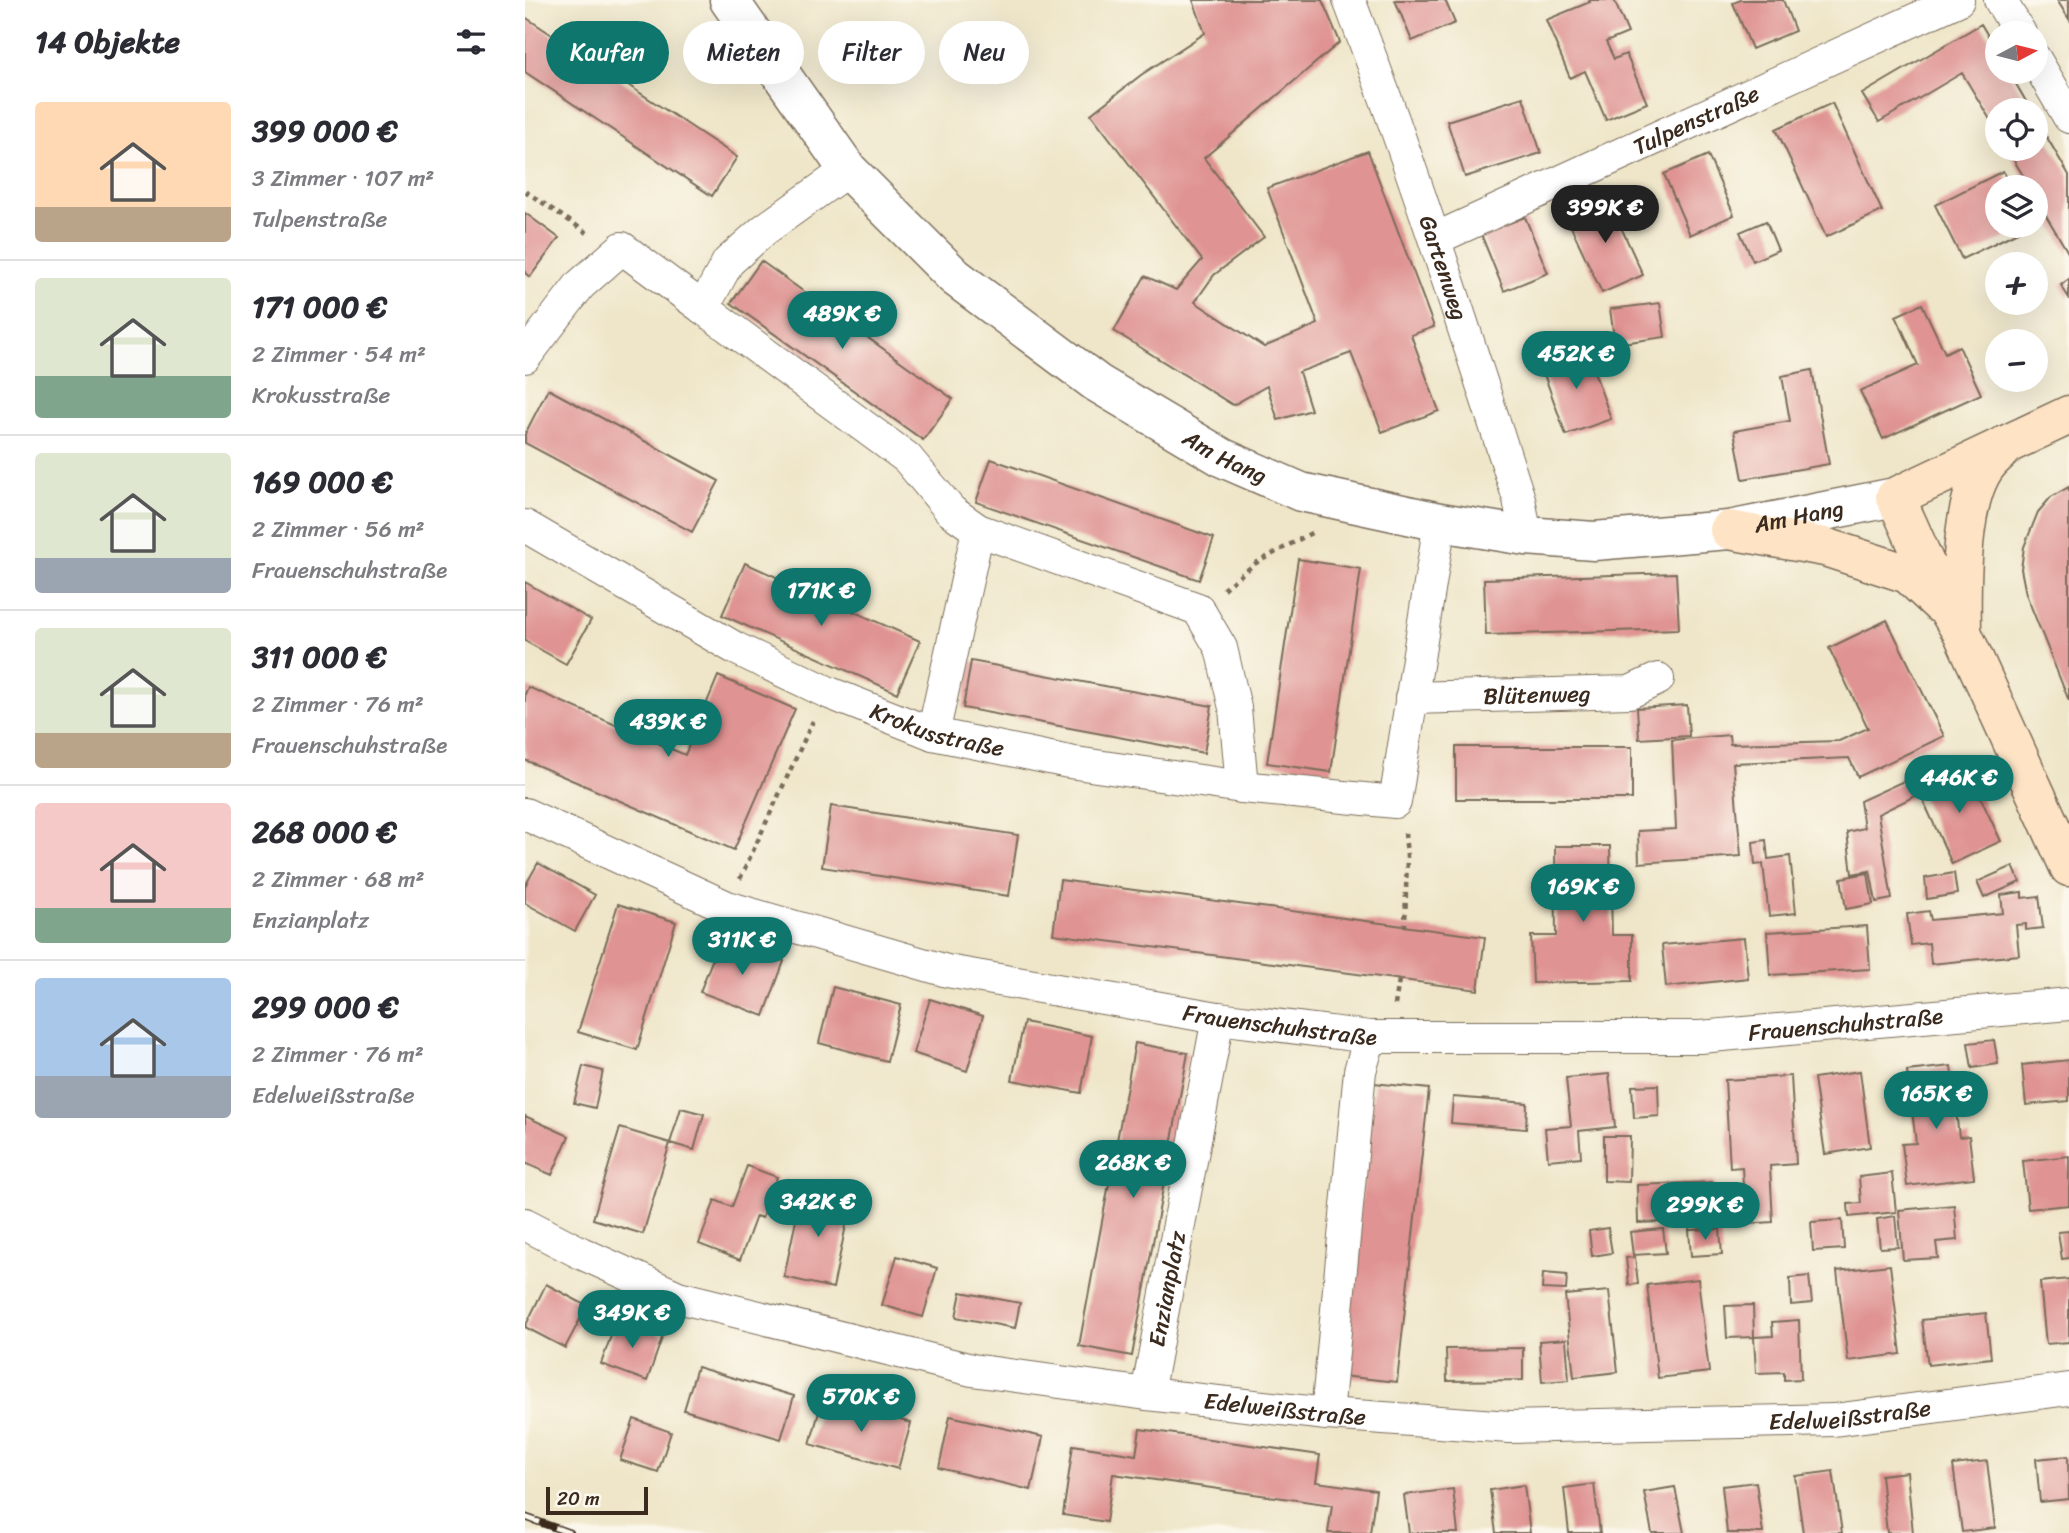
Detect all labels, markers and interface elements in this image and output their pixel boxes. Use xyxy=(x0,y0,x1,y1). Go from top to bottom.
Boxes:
text: 14 Objekte xyxy=(35,15,180,69)
chip: Kaufen xyxy=(546,21,669,84)
chip: Mieten xyxy=(683,21,804,84)
chip: Filter xyxy=(818,21,925,84)
chip: Neu xyxy=(939,21,1029,84)
north arrow xyxy=(1985,21,2047,84)
map controls xyxy=(1985,21,2048,392)
icon: filters xyxy=(452,23,490,61)
street label: Tulpenstraße xyxy=(1626,73,1767,167)
button: locate xyxy=(1985,98,2048,161)
text: 399 000 € xyxy=(252,104,398,158)
icon: home xyxy=(91,130,175,214)
text: 3 Zimmer · 107 m² xyxy=(252,158,434,199)
button: layers xyxy=(1985,175,2048,238)
pin: 399K € xyxy=(1548,186,1662,245)
text: 399K € xyxy=(1567,187,1643,228)
text: Tulpenstraße xyxy=(252,199,387,240)
street label: Gartenweg xyxy=(1407,210,1480,326)
button: + xyxy=(1985,252,2048,315)
text: 171 000 € xyxy=(252,280,387,334)
pin: 489K € xyxy=(785,292,899,351)
text: 489K € xyxy=(803,293,881,334)
icon: home xyxy=(91,306,175,390)
button: − xyxy=(1985,329,2048,392)
pin: 452K € xyxy=(1519,332,1633,391)
text: 452K € xyxy=(1538,333,1614,374)
text: 2 Zimmer · 54 m² xyxy=(252,334,426,375)
text: Krokusstraße xyxy=(252,375,390,416)
street label: Am Hang xyxy=(1174,418,1274,496)
text: 169 000 € xyxy=(252,455,393,509)
icon: home xyxy=(91,481,175,565)
street label: Am Hang xyxy=(1750,488,1847,546)
text: 2 Zimmer · 56 m² xyxy=(252,509,425,550)
text: Frauenschuhstraße xyxy=(252,550,447,591)
pin: 171K € xyxy=(764,568,878,628)
text: 171K € xyxy=(787,570,855,611)
text: 311 000 € xyxy=(252,630,387,684)
icon: home xyxy=(91,656,175,740)
street label: Blütenweg xyxy=(1483,673,1591,717)
text: 2 Zimmer · 76 m² xyxy=(252,684,424,725)
street label: Krokusstraße xyxy=(864,691,1008,769)
pin: 439K € xyxy=(611,700,725,759)
text: 439K € xyxy=(630,701,706,742)
text: Frauenschuhstraße xyxy=(252,725,447,766)
pin: 446K € xyxy=(1902,756,2016,815)
text: 446K € xyxy=(1920,757,1998,798)
text: 268 000 € xyxy=(252,805,397,859)
icon: home xyxy=(91,831,175,915)
text: 2 Zimmer · 68 m² xyxy=(252,859,424,900)
pin: 169K € xyxy=(1526,864,1640,924)
text: 169K € xyxy=(1547,866,1619,907)
text: Enzianplatz xyxy=(252,900,369,941)
pin: 311K € xyxy=(685,918,799,977)
text: 311K € xyxy=(708,919,776,960)
text: 299 000 € xyxy=(252,980,399,1034)
street label: Frauenschuhstraße xyxy=(1180,992,1377,1058)
street label: Frauenschuhstraße xyxy=(1747,995,1945,1054)
icon: home xyxy=(91,1006,175,1090)
text: 2 Zimmer · 76 m² xyxy=(252,1034,424,1075)
pin: 165K € xyxy=(1879,1072,1993,1131)
text: 165K € xyxy=(1900,1073,1972,1114)
text: Edelweißstraße xyxy=(252,1075,415,1116)
pin: 268K € xyxy=(1076,1140,1190,1200)
text: 268K € xyxy=(1095,1142,1171,1183)
pin: 342K € xyxy=(761,1180,875,1239)
text: 342K € xyxy=(780,1181,856,1222)
pin: 299K € xyxy=(1648,1182,1762,1242)
text: 299K € xyxy=(1667,1184,1743,1225)
street label: Enzianplatz xyxy=(1136,1227,1199,1350)
pin: 349K € xyxy=(575,1290,689,1350)
text: 349K € xyxy=(594,1292,670,1333)
pin: 570K € xyxy=(804,1374,918,1434)
text: 570K € xyxy=(823,1376,899,1417)
street label: Edelweißstraße xyxy=(1202,1380,1368,1438)
street label: Edelweißstraße xyxy=(1768,1387,1934,1442)
text: 20 m xyxy=(557,1482,600,1515)
scale bar xyxy=(546,1484,647,1516)

